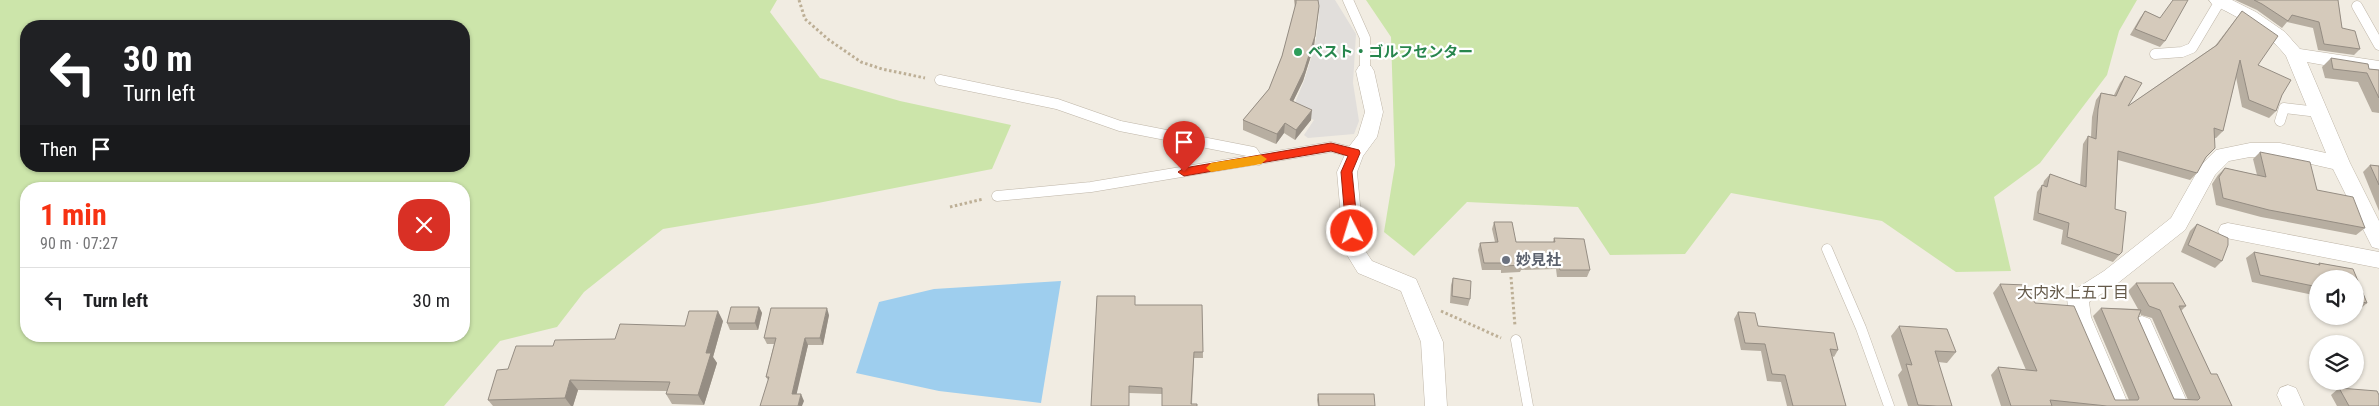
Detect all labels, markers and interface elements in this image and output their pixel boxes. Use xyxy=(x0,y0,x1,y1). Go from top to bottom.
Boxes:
text: 30 m xyxy=(123,39,192,80)
icon: left xyxy=(40,40,105,105)
place label: ベスト・ゴルフセンター xyxy=(1308,43,1473,61)
marker: ベスト・ゴルフセンター xyxy=(1292,46,1304,58)
text: Turn left xyxy=(123,81,195,106)
pin xyxy=(1163,121,1205,172)
icon: arrive xyxy=(1170,128,1198,156)
icon: arrive xyxy=(87,135,115,163)
text: Then xyxy=(40,138,77,161)
text: 1 min xyxy=(40,197,107,232)
button: close xyxy=(398,199,450,251)
position arrow xyxy=(1325,204,1377,256)
text: 90 m · 07:27 xyxy=(40,234,118,253)
place label: 妙見社 xyxy=(1516,251,1561,269)
marker: 妙見社 xyxy=(1500,254,1512,266)
map controls xyxy=(2309,270,2364,390)
button: sound xyxy=(2309,270,2364,325)
district label: 大内氷上五丁目 xyxy=(2017,283,2129,302)
icon: left xyxy=(40,286,68,314)
text: Turn left xyxy=(83,289,148,312)
text: 30 m xyxy=(413,289,450,312)
button: layers xyxy=(2309,335,2364,390)

